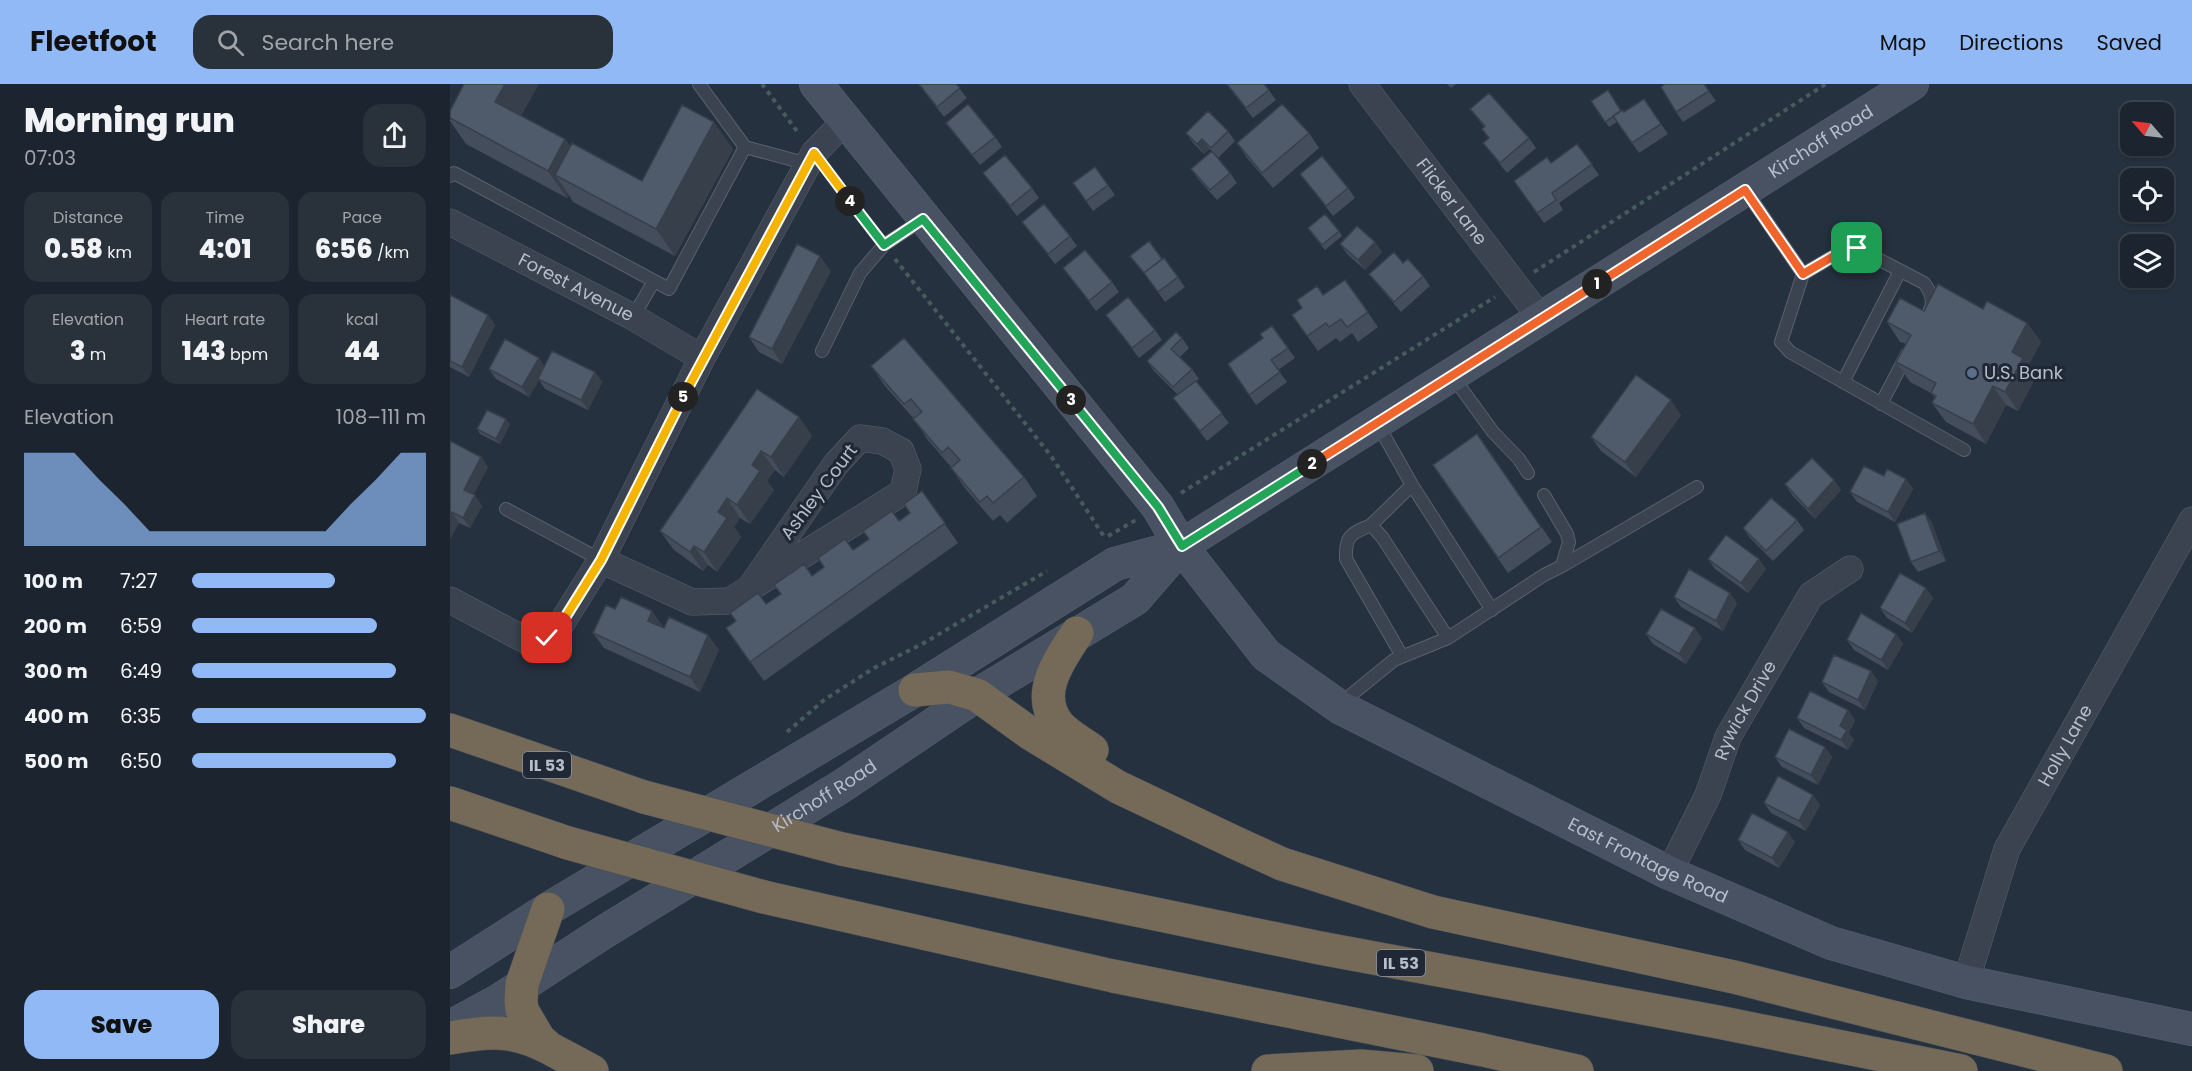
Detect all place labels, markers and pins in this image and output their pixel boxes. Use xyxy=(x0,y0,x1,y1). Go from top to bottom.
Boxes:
pin: 4 xyxy=(835,186,865,216)
pin xyxy=(1831,222,1882,273)
pin: 1 xyxy=(1582,269,1612,299)
place label: U.S. Bank xyxy=(1984,360,2064,385)
marker: U.S. Bank xyxy=(1965,366,1979,380)
pin: 5 xyxy=(668,382,698,412)
pin: 3 xyxy=(1056,385,1086,415)
pin: 2 xyxy=(1297,449,1327,479)
pin xyxy=(521,612,572,663)

